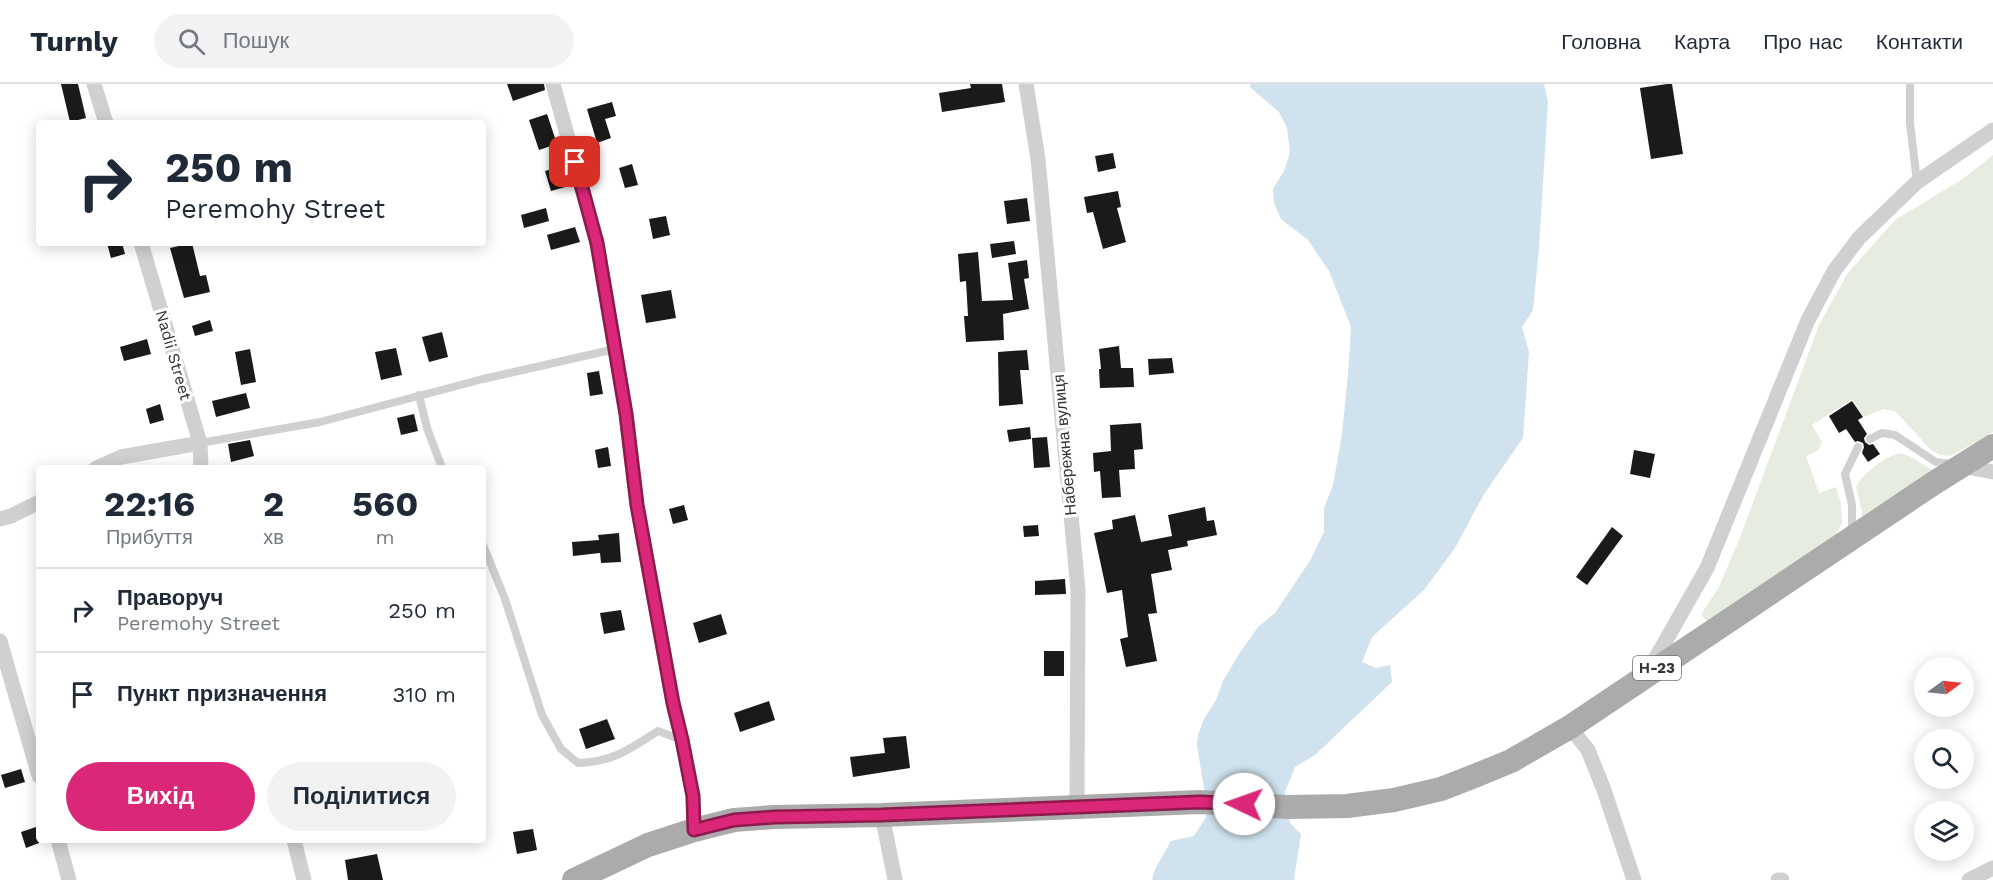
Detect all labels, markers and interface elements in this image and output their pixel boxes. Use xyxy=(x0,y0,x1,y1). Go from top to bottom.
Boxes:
search box xyxy=(154,14,574,68)
text: Turnly xyxy=(30,25,118,58)
icon: search xyxy=(175,25,208,58)
text: Пошук xyxy=(223,28,289,53)
text: Головна xyxy=(1561,29,1641,54)
text: Карта xyxy=(1674,29,1730,54)
text: Про нас xyxy=(1763,29,1843,54)
text: Контакти xyxy=(1876,29,1963,54)
pin xyxy=(549,136,600,187)
text: 250 m xyxy=(165,143,293,192)
icon: right xyxy=(66,144,144,222)
icon: arrive xyxy=(558,145,591,178)
text: Peremohy Street xyxy=(165,193,385,225)
street label: Nadii Street xyxy=(152,308,196,403)
street label: Набережна вулиця xyxy=(1049,374,1080,516)
text: 22:16 xyxy=(104,483,195,525)
text: 2 xyxy=(263,483,284,525)
text: 560 xyxy=(352,483,418,525)
text: Прибуття xyxy=(106,525,193,549)
text: хв xyxy=(263,525,284,549)
text: m xyxy=(376,525,395,549)
text: Праворуч xyxy=(117,585,223,610)
icon: right xyxy=(66,594,99,627)
text: 250 m xyxy=(388,598,456,623)
text: Peremohy Street xyxy=(117,611,280,635)
road number: Н-23 xyxy=(1633,656,1681,680)
north arrow xyxy=(1914,657,1974,717)
map controls xyxy=(1914,657,1974,861)
icon: arrive xyxy=(66,678,99,711)
text: Пункт призначення xyxy=(117,681,327,706)
text: 310 m xyxy=(392,682,456,707)
button: search xyxy=(1914,729,1974,789)
button: Вихід xyxy=(66,762,255,831)
button: Поділитися xyxy=(267,762,456,831)
position arrow xyxy=(1212,772,1276,836)
button: layers xyxy=(1914,801,1974,861)

